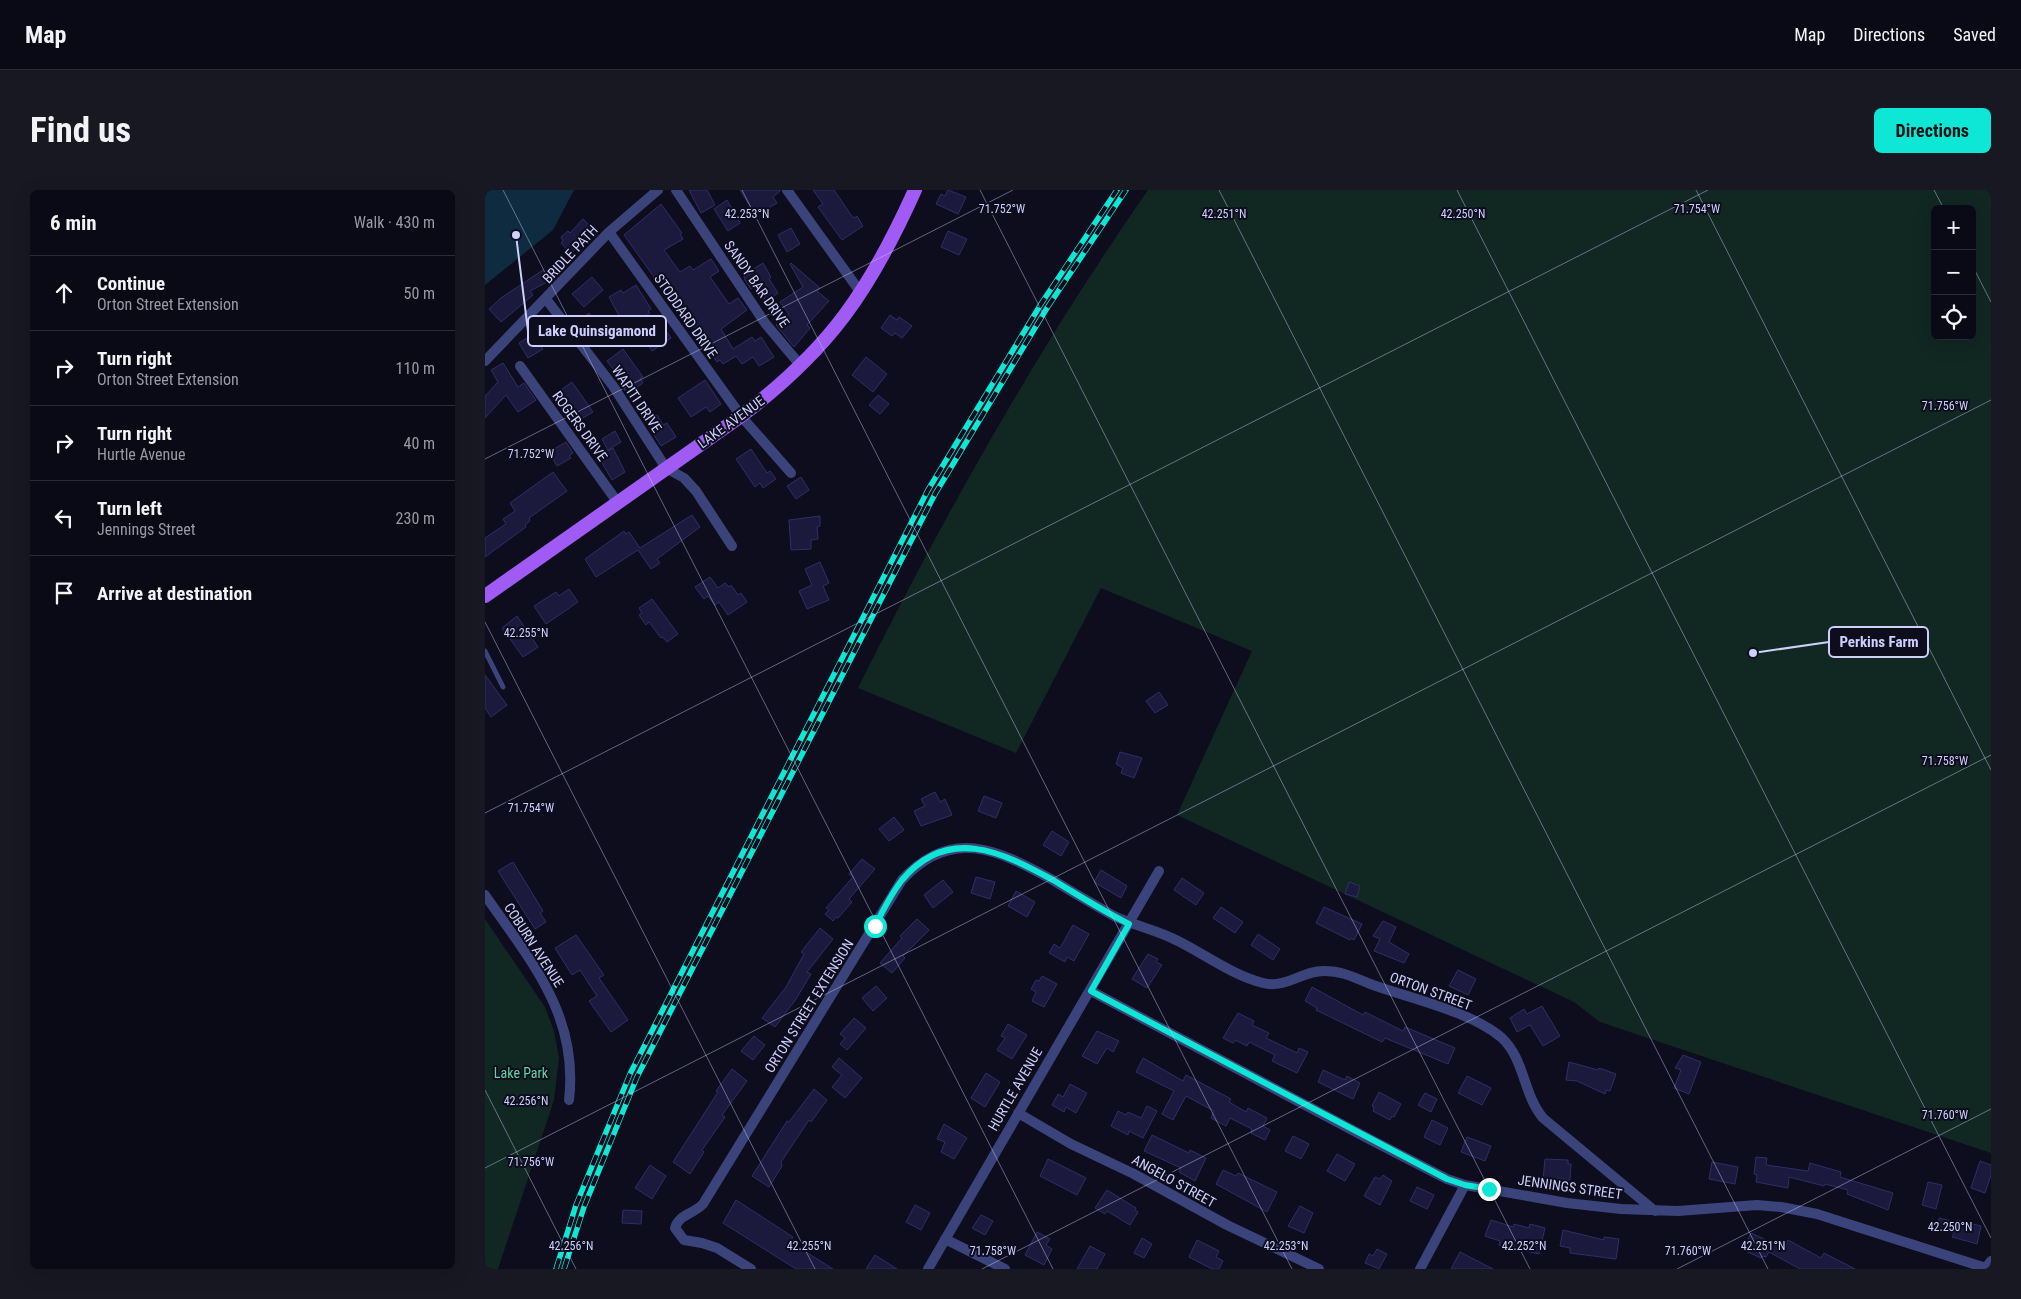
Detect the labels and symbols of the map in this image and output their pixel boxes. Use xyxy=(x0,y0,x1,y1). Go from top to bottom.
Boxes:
text: 71.752°W xyxy=(979,202,1025,216)
text: 71.754°W xyxy=(1674,202,1720,216)
text: 42.253°N xyxy=(725,207,769,221)
text: 42.251°N xyxy=(1202,207,1246,221)
text: 42.250°N xyxy=(1441,207,1485,221)
street label: BRIDLE PATH xyxy=(539,222,601,286)
street label: SANDY BAR DRIVE xyxy=(721,237,793,331)
street label: STODDARD DRIVE xyxy=(651,271,721,361)
callout: Lake Quinsigamond xyxy=(528,316,666,346)
text: Lake Quinsigamond xyxy=(538,322,656,340)
street label: WAPITI DRIVE xyxy=(609,363,665,436)
street label: ROGERS DRIVE xyxy=(549,388,611,464)
street label: LAKE AVENUE xyxy=(695,392,767,452)
text: 71.756°W xyxy=(1922,399,1968,413)
text: 71.752°W xyxy=(508,447,554,461)
text: 42.255°N xyxy=(504,626,548,640)
callout: Perkins Farm xyxy=(1829,627,1928,657)
text: Perkins Farm xyxy=(1839,633,1919,651)
text: 71.758°W xyxy=(1922,754,1968,768)
text: 71.754°W xyxy=(508,801,554,815)
street label: COBURN AVENUE xyxy=(501,900,567,990)
route start xyxy=(864,915,887,938)
street label: ORTON STREET EXTENSION xyxy=(761,936,857,1076)
street label: ORTON STREET xyxy=(1388,969,1474,1013)
street label: HURTLE AVENUE xyxy=(985,1045,1045,1133)
park label: Lake Park xyxy=(494,1065,549,1081)
text: 42.256°N xyxy=(504,1094,548,1108)
text: 71.760°W xyxy=(1922,1108,1968,1122)
street label: ANGELO STREET xyxy=(1129,1151,1219,1211)
text: 71.756°W xyxy=(508,1155,554,1169)
street label: JENNINGS STREET xyxy=(1517,1172,1623,1202)
route end xyxy=(1478,1178,1501,1201)
text: 42.250°N xyxy=(1928,1220,1972,1234)
text: 42.256°N xyxy=(549,1239,593,1253)
text: 42.255°N xyxy=(787,1239,831,1253)
text: 42.253°N xyxy=(1264,1239,1308,1253)
text: 42.252°N xyxy=(1502,1239,1546,1253)
text: 42.251°N xyxy=(1741,1239,1785,1253)
text: 71.758°W xyxy=(970,1244,1016,1258)
text: 71.760°W xyxy=(1665,1244,1711,1258)

